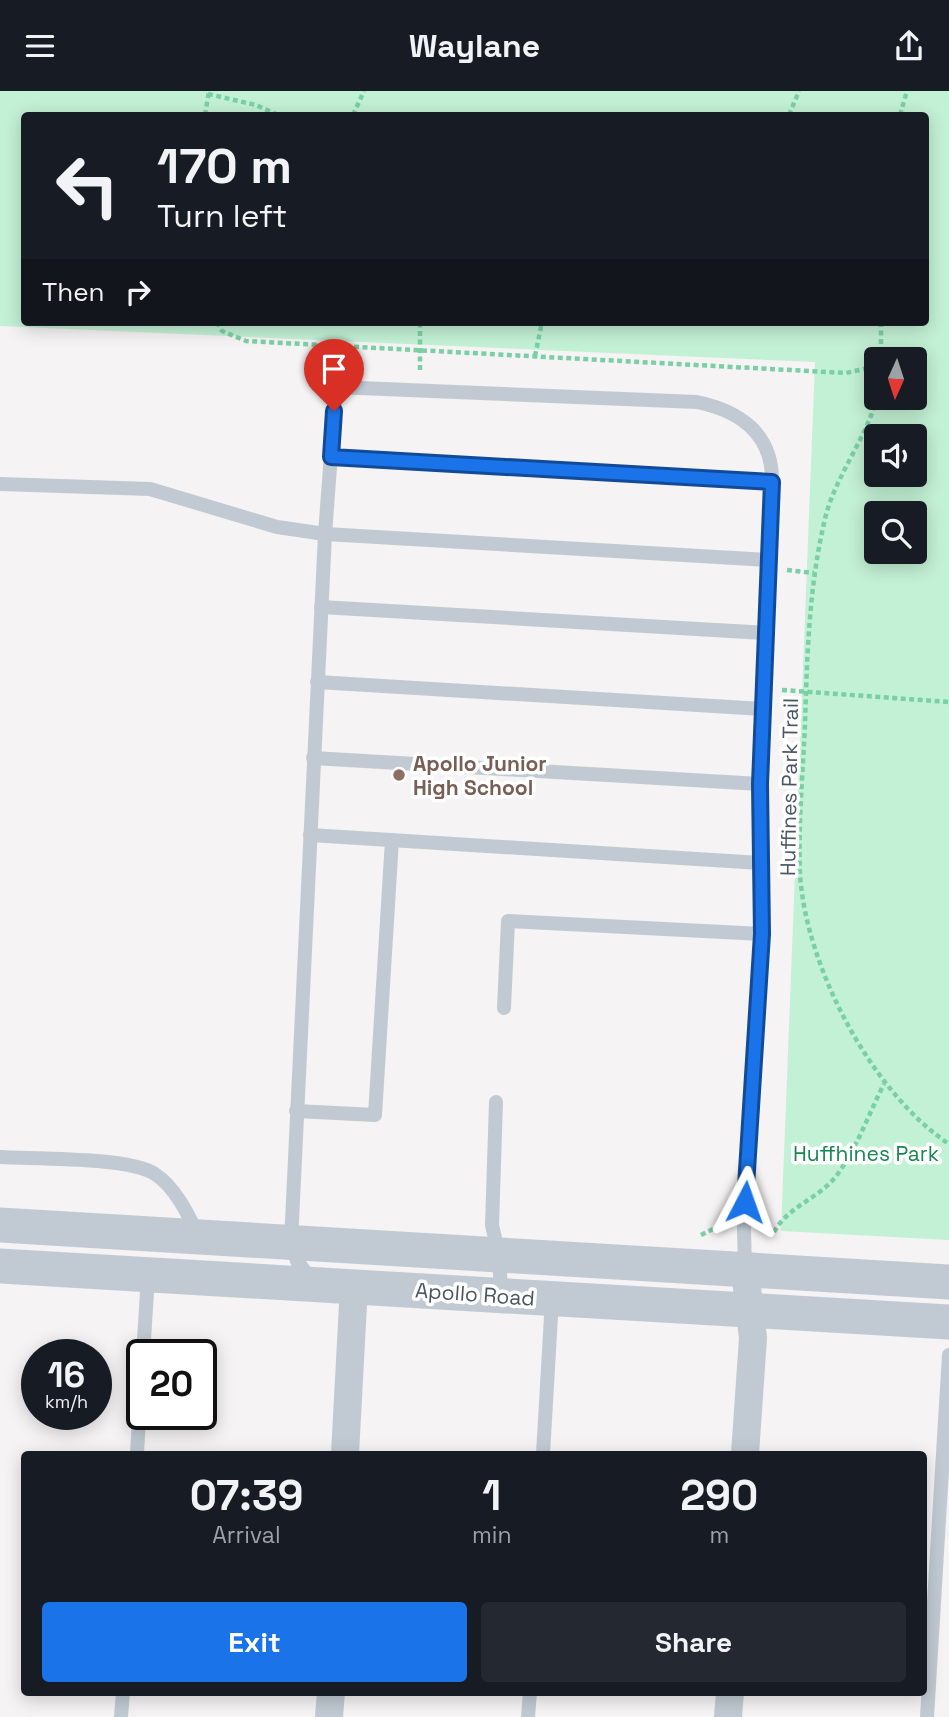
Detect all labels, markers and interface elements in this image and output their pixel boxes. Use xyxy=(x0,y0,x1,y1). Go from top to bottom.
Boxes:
text: Waylane xyxy=(409,26,540,66)
icon: menu xyxy=(21,27,59,65)
icon: share xyxy=(890,27,928,65)
text: 170 m xyxy=(157,135,292,197)
icon: left xyxy=(42,140,133,231)
text: Turn left xyxy=(157,196,287,236)
icon: right xyxy=(119,273,157,311)
text: Then xyxy=(42,275,105,309)
pin xyxy=(304,339,364,411)
north arrow xyxy=(864,347,928,409)
map controls xyxy=(864,347,927,564)
icon: arrive xyxy=(315,350,353,388)
button: sound xyxy=(864,424,927,487)
button: search xyxy=(864,501,927,564)
street label: Huffines Park Trail xyxy=(774,698,804,876)
place label: Apollo Junior High School xyxy=(413,750,547,801)
marker: Apollo Junior High School xyxy=(391,767,407,783)
park label: Huffhines Park xyxy=(793,1140,939,1167)
position arrow xyxy=(708,1165,782,1239)
street label: Apollo Road xyxy=(414,1276,536,1312)
speed limit sign: 20 xyxy=(126,1339,217,1430)
text: 16 xyxy=(48,1353,85,1397)
text: km/h xyxy=(45,1390,88,1413)
text: 07:39 xyxy=(190,1469,303,1522)
text: 1 xyxy=(482,1469,501,1522)
text: 290 xyxy=(680,1469,758,1522)
text: Arrival xyxy=(212,1520,281,1550)
text: min xyxy=(472,1520,512,1550)
text: m xyxy=(709,1520,729,1550)
button: Exit xyxy=(42,1602,467,1682)
button: Share xyxy=(481,1602,906,1682)

